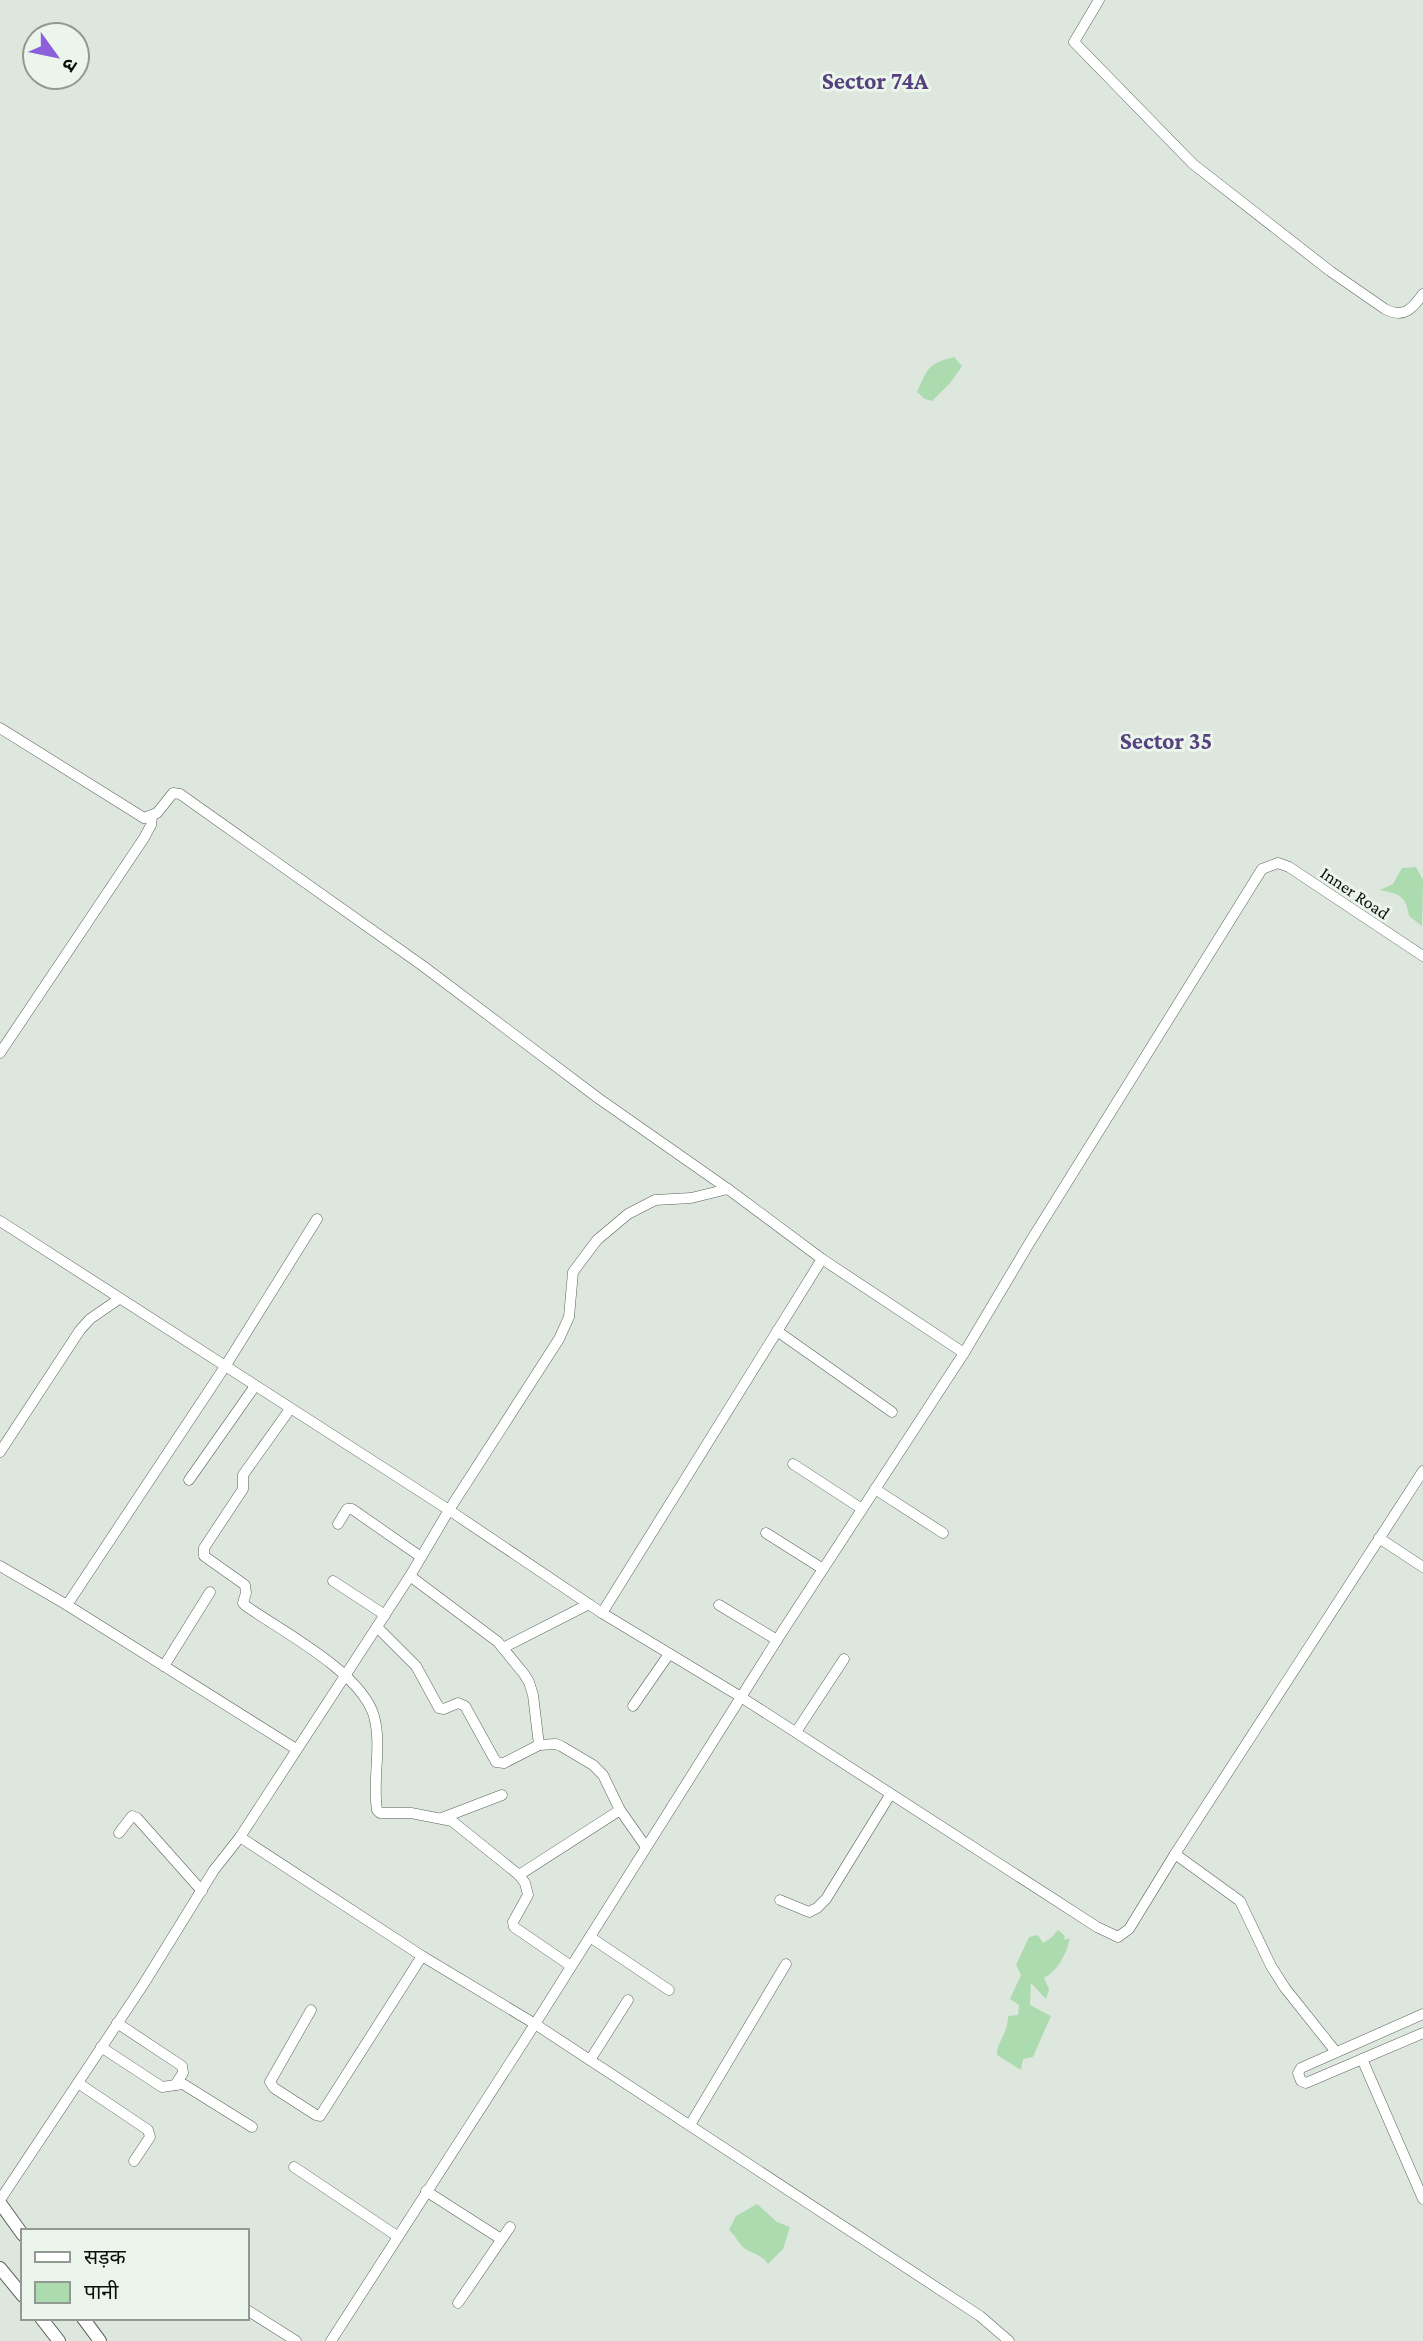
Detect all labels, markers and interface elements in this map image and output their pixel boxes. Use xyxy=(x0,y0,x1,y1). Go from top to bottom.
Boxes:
north arrow xyxy=(21,21,91,91)
text: उ xyxy=(58,55,82,76)
district label: Sector 74A xyxy=(822,67,929,94)
district label: Sector 35 xyxy=(1120,727,1212,754)
street label: Inner Road xyxy=(1317,863,1394,924)
legend xyxy=(21,2229,248,2320)
text: सड़क xyxy=(84,2245,126,2269)
text: पानी xyxy=(84,2280,119,2304)

